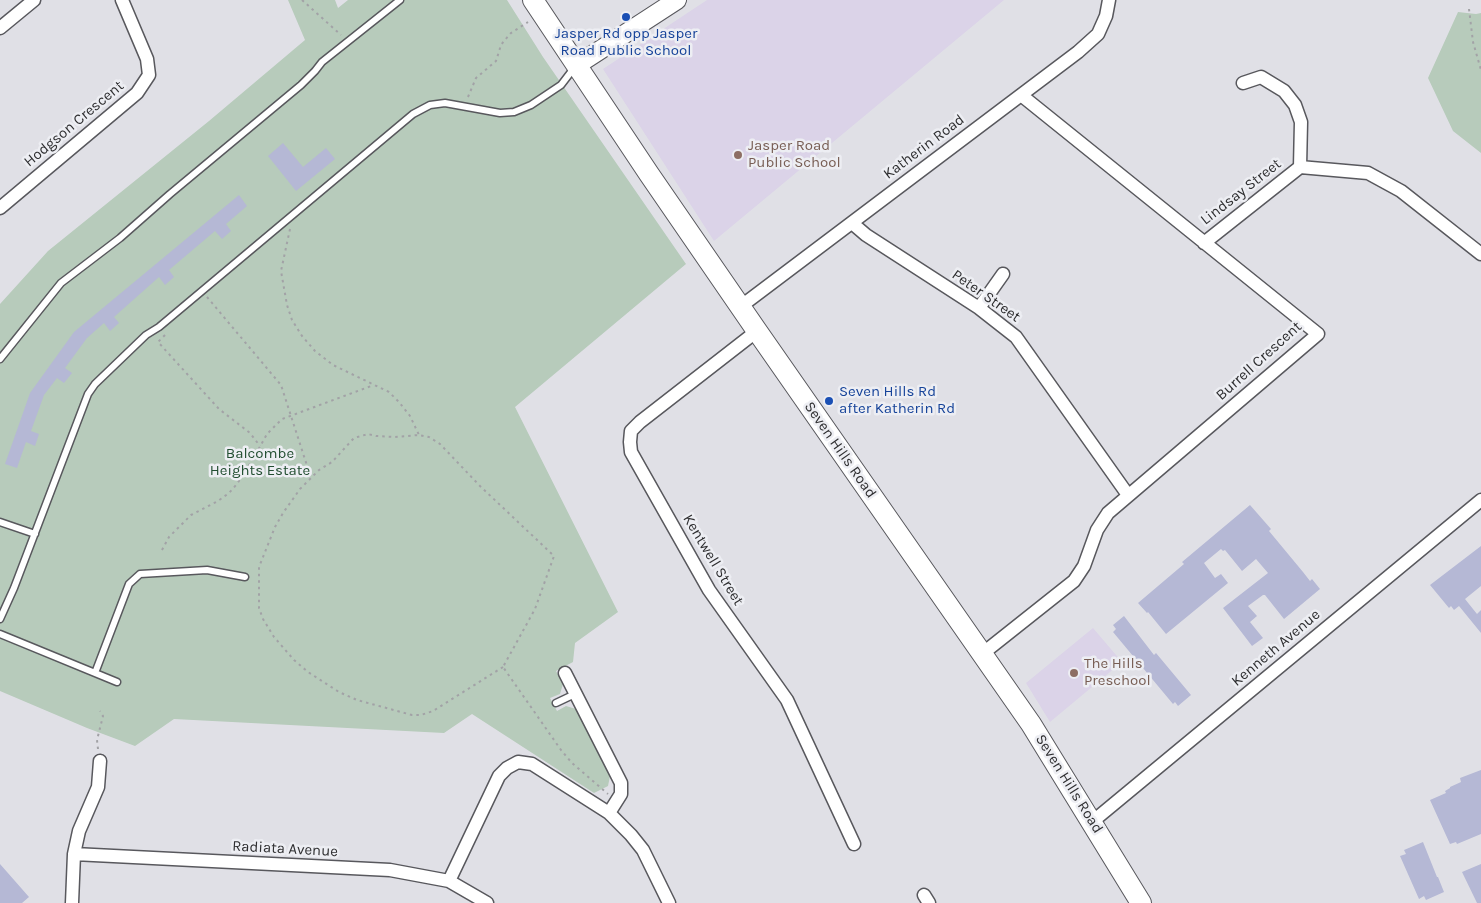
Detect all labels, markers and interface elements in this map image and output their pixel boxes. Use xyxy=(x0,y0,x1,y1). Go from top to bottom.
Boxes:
marker: Jasper Rd opp Jasper Road Public School xyxy=(620,11,632,23)
place label: Jasper Rd opp Jasper Road Public School xyxy=(555,25,697,60)
street label: Hodgson Crescent xyxy=(20,77,128,171)
street label: Katherin Road xyxy=(880,111,968,183)
place label: Jasper Road Public School xyxy=(748,137,841,172)
marker: Jasper Road Public School xyxy=(732,149,744,161)
street label: Lindsay Street xyxy=(1197,155,1285,229)
street label: Peter Street xyxy=(948,266,1024,326)
street label: Burrell Crescent xyxy=(1212,318,1306,404)
place label: Seven Hills Rd after Katherin Rd xyxy=(839,383,955,418)
marker: Seven Hills Rd after Katherin Rd xyxy=(823,395,835,407)
street label: Seven Hills Road xyxy=(800,398,880,502)
park label: Balcombe Heights Estate xyxy=(210,445,310,480)
street label: Kentwell Street xyxy=(679,511,747,609)
street label: Kenneth Avenue xyxy=(1228,606,1324,690)
place label: The Hills Preschool xyxy=(1084,655,1151,690)
marker: The Hills Preschool xyxy=(1068,667,1080,679)
street label: Seven Hills Road xyxy=(1031,731,1107,837)
street label: Radiata Avenue xyxy=(232,837,338,861)

